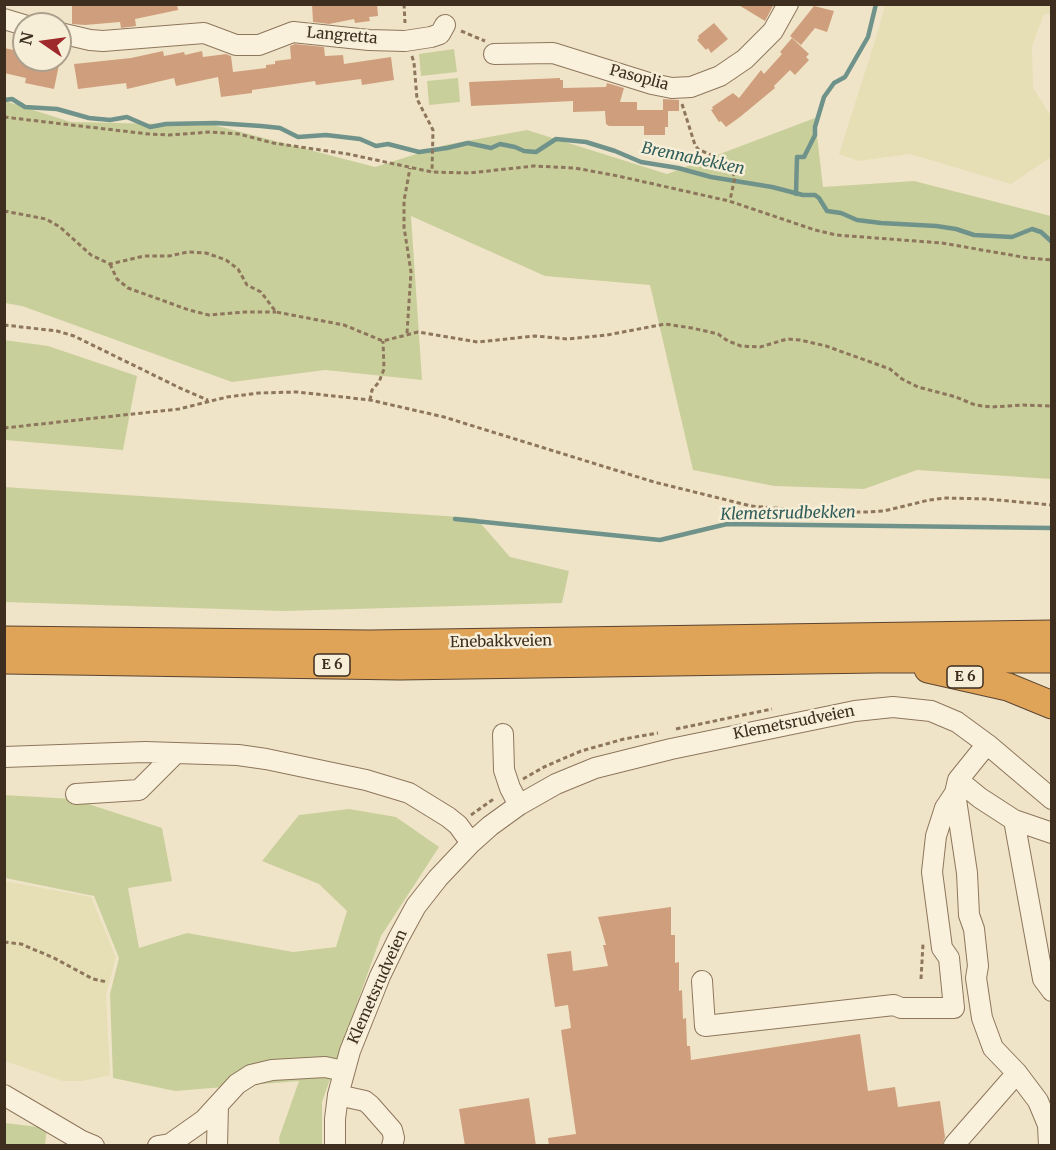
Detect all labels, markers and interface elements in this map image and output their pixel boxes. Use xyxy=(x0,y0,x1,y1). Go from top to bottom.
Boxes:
north arrow xyxy=(12,12,72,72)
street label: Langretta xyxy=(306,24,378,48)
text: N xyxy=(15,30,38,47)
street label: Pasoplia xyxy=(608,62,670,94)
water label: Brennabekken xyxy=(640,139,746,179)
water label: Klemetsrudbekken xyxy=(720,503,856,525)
street label: Enebakkveien xyxy=(450,632,552,652)
road number: E 6 xyxy=(314,654,350,676)
road number: E 6 xyxy=(947,666,983,688)
street label: Klemetsrudveien xyxy=(732,702,856,744)
street label: Klemetsrudveien xyxy=(345,927,411,1047)

